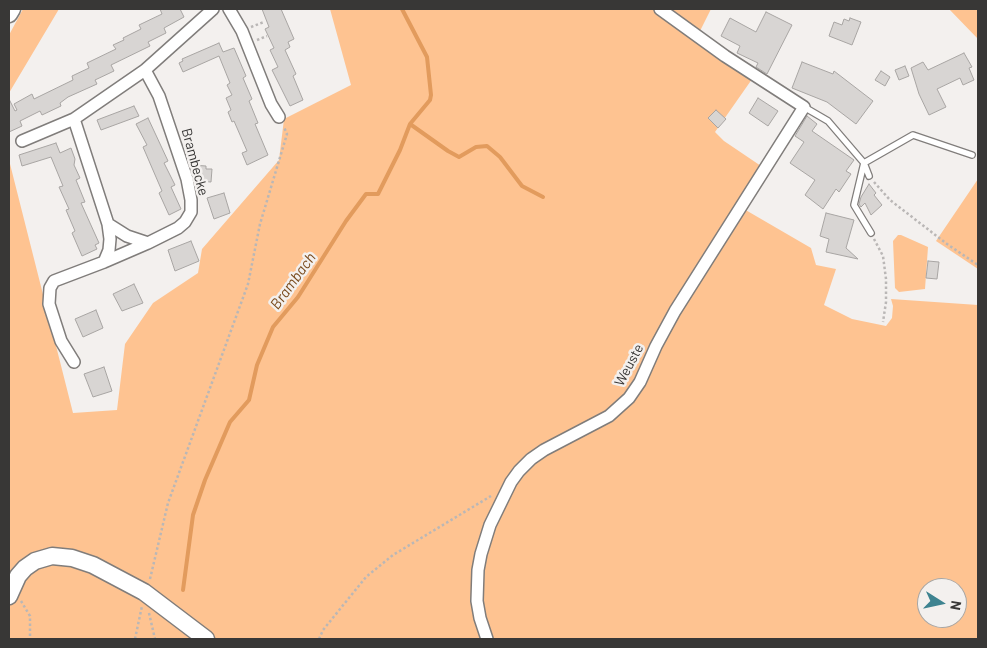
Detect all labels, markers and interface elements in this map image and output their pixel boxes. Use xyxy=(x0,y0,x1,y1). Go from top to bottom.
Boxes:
street label: Brambecke xyxy=(178,126,212,198)
water label: Brambach xyxy=(266,249,320,313)
street label: Weuste xyxy=(611,341,647,389)
north arrow xyxy=(917,578,967,628)
text: N xyxy=(947,599,965,612)

